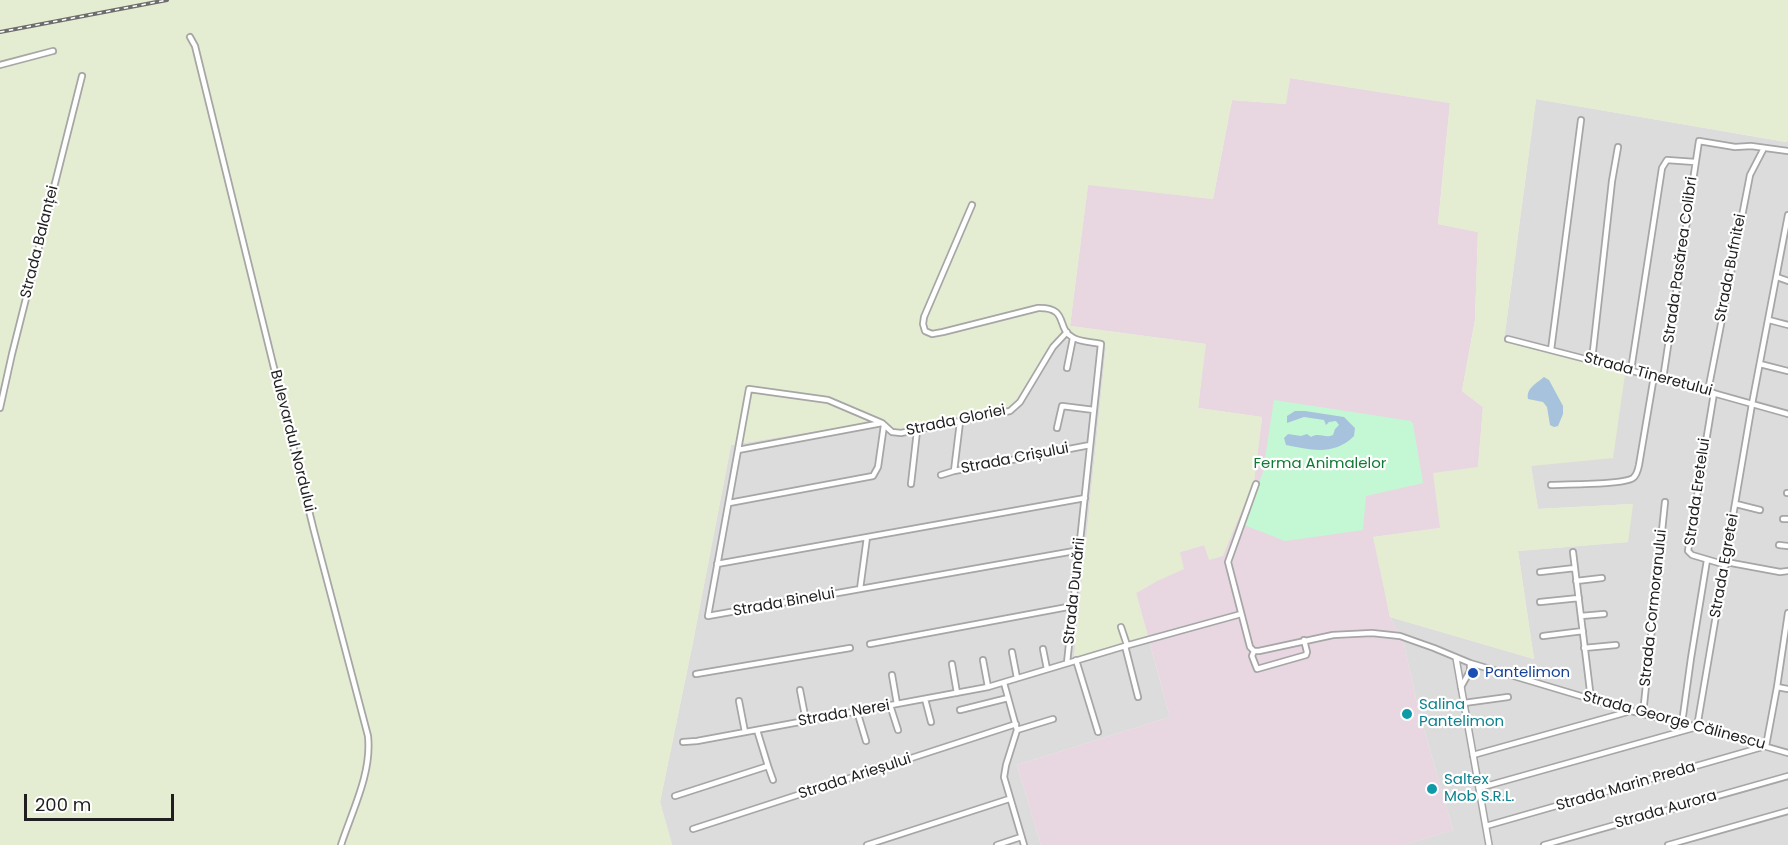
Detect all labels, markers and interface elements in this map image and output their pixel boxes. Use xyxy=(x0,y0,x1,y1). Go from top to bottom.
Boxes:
street label: Strada Pasărea Colibri xyxy=(1660,176,1702,344)
street label: Strada Balanței xyxy=(17,184,63,300)
street label: Strada Bufnitei xyxy=(1712,212,1750,324)
street label: Strada Tineretului xyxy=(1582,349,1714,401)
street label: Bulevardul Nordului xyxy=(266,368,318,514)
street label: Strada Gloriei xyxy=(904,402,1008,440)
street label: Strada Eretelui xyxy=(1682,437,1714,547)
street label: Strada Crișului xyxy=(960,440,1070,478)
park label: Ferma Animalelor xyxy=(1254,455,1386,473)
street label: Strada Egretei xyxy=(1707,513,1743,619)
street label: Strada Cormoranului xyxy=(1637,528,1671,688)
street label: Strada Dunării xyxy=(1060,537,1090,645)
street label: Strada Binelui xyxy=(732,585,836,621)
place label: Pantelimon xyxy=(1485,664,1570,682)
marker: Pantelimon xyxy=(1466,666,1480,680)
street label: Strada George Călinescu xyxy=(1581,688,1767,754)
place label: Salina Pantelimon xyxy=(1419,696,1504,731)
street label: Strada Nerei xyxy=(797,697,891,731)
marker: Salina Pantelimon xyxy=(1400,707,1414,721)
street label: Strada Arieșului xyxy=(796,750,914,804)
street label: Strada Marin Preda xyxy=(1554,758,1698,816)
place label: Saltex Mob S.R.L. xyxy=(1444,771,1515,806)
scale bar xyxy=(27,782,177,820)
marker: Saltex Mob S.R.L. xyxy=(1425,782,1439,796)
street label: Strada Aurora xyxy=(1613,787,1719,833)
text: 200 m xyxy=(35,792,91,817)

